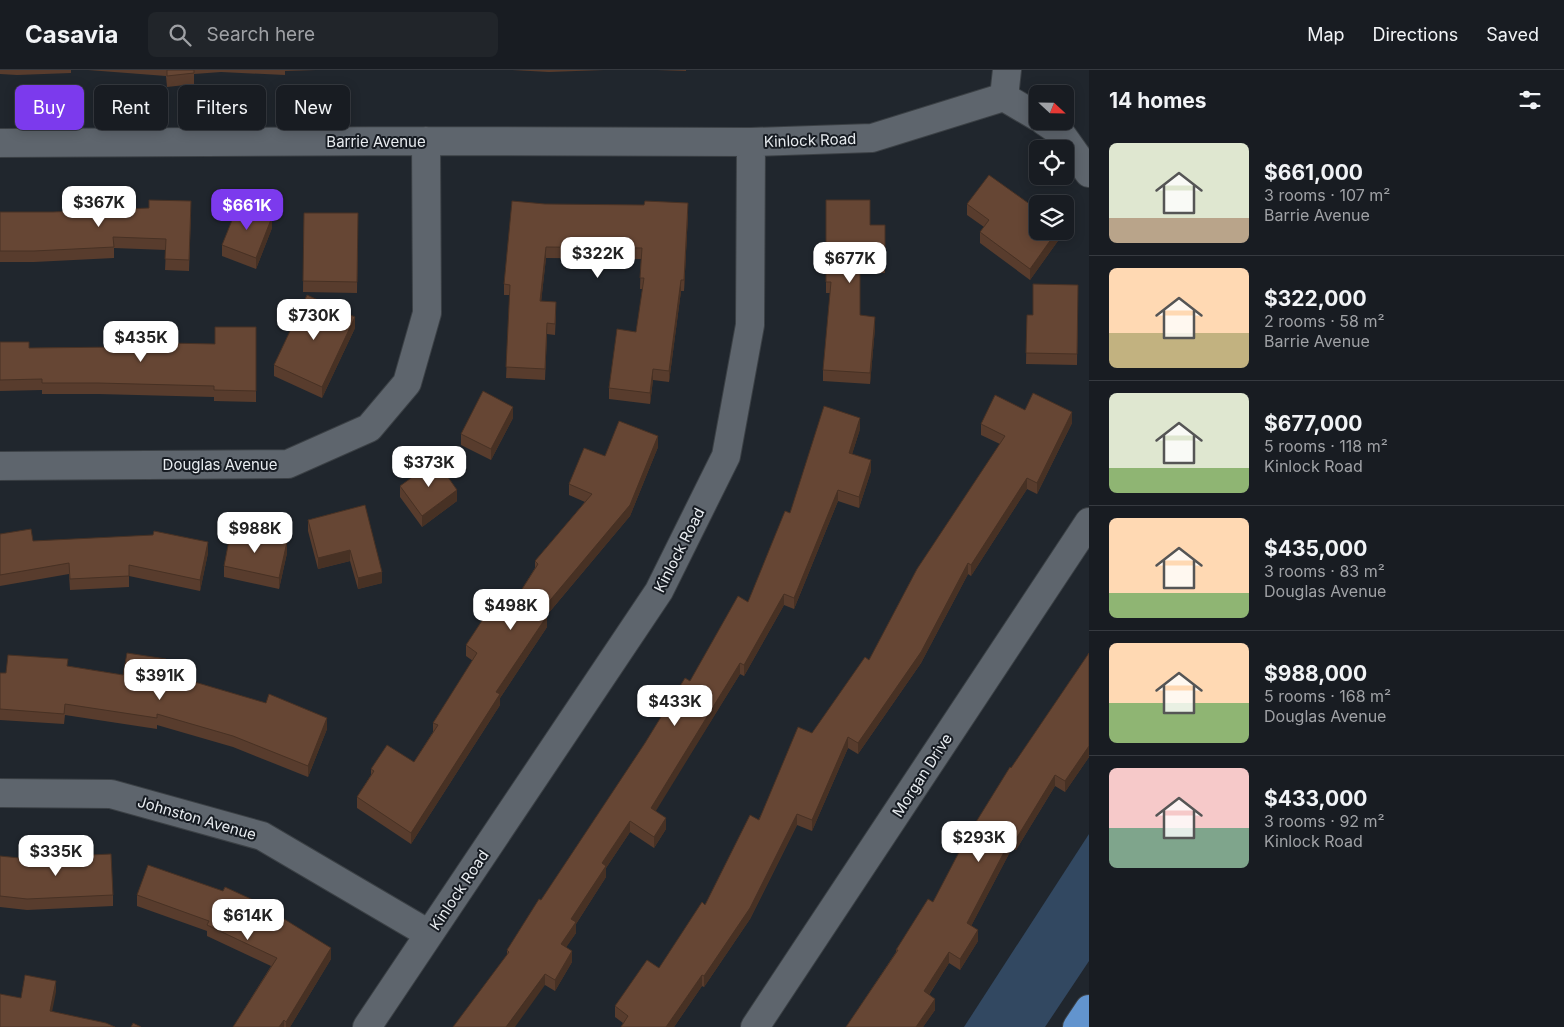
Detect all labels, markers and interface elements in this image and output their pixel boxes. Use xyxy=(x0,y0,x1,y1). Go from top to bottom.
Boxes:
search box xyxy=(148,12,498,57)
text: Casavia xyxy=(25,20,118,49)
icon: search xyxy=(166,21,194,49)
text: Search here xyxy=(206,23,315,46)
text: Map xyxy=(1307,24,1345,45)
text: Directions xyxy=(1373,24,1458,45)
text: Saved xyxy=(1486,24,1539,45)
chip: Buy xyxy=(15,85,84,130)
chip: Rent xyxy=(94,85,168,130)
chip: Filters xyxy=(178,85,266,130)
chip: New xyxy=(276,85,350,130)
north arrow xyxy=(1029,85,1074,130)
map controls xyxy=(1029,85,1074,240)
icon: filters xyxy=(1516,86,1544,114)
text: 14 homes xyxy=(1109,88,1207,113)
street label: Kinlock Road xyxy=(763,129,857,151)
street label: Barrie Avenue xyxy=(326,132,426,151)
button: locate xyxy=(1029,140,1074,185)
text: $661,000 xyxy=(1264,160,1363,185)
icon: home xyxy=(1149,163,1209,223)
text: 3 rooms · 107 m² xyxy=(1264,185,1390,205)
pin: $367K xyxy=(64,186,134,228)
pin: $661K xyxy=(212,189,282,231)
text: $367K xyxy=(73,192,125,212)
text: $661K xyxy=(222,195,272,215)
button: layers xyxy=(1029,195,1074,240)
text: Barrie Avenue xyxy=(1264,205,1370,225)
pin: $322K xyxy=(563,236,633,279)
pin: $677K xyxy=(815,242,885,284)
text: $322K xyxy=(572,243,624,263)
text: $677K xyxy=(824,248,876,268)
text: $322,000 xyxy=(1264,286,1367,311)
icon: home xyxy=(1149,288,1209,348)
pin: $730K xyxy=(279,298,349,341)
text: $730K xyxy=(288,305,340,325)
text: 2 rooms · 58 m² xyxy=(1264,311,1384,331)
pin: $435K xyxy=(106,320,176,363)
text: $435K xyxy=(114,327,168,347)
text: Barrie Avenue xyxy=(1264,331,1370,351)
text: $677,000 xyxy=(1264,411,1362,436)
icon: home xyxy=(1149,413,1209,473)
text: 5 rooms · 118 m² xyxy=(1264,436,1388,456)
pin: $373K xyxy=(394,446,464,488)
text: $373K xyxy=(403,452,455,472)
street label: Douglas Avenue xyxy=(163,455,277,474)
text: Kinlock Road xyxy=(1264,456,1363,476)
street label: Kinlock Road xyxy=(650,504,708,596)
pin: $988K xyxy=(220,512,290,554)
text: $988K xyxy=(228,518,282,538)
text: $435,000 xyxy=(1264,536,1367,561)
icon: home xyxy=(1149,538,1209,598)
text: 3 rooms · 83 m² xyxy=(1264,561,1385,581)
text: Douglas Avenue xyxy=(1264,581,1386,601)
pin: $498K xyxy=(476,588,546,631)
text: $498K xyxy=(484,595,538,615)
pin: $391K xyxy=(125,658,195,701)
text: $988,000 xyxy=(1264,661,1367,686)
icon: home xyxy=(1149,663,1209,723)
text: $391K xyxy=(135,665,185,685)
pin: $433K xyxy=(640,684,710,727)
text: 5 rooms · 168 m² xyxy=(1264,686,1391,706)
text: $433K xyxy=(648,691,702,711)
text: Douglas Avenue xyxy=(1264,706,1386,726)
street label: Morgan Drive xyxy=(888,730,956,820)
text: $433,000 xyxy=(1264,786,1368,811)
icon: home xyxy=(1149,788,1209,848)
street label: Johnston Avenue xyxy=(135,792,259,844)
text: 3 rooms · 92 m² xyxy=(1264,811,1385,831)
pin: $293K xyxy=(944,820,1014,863)
text: $293K xyxy=(953,827,1005,847)
text: Kinlock Road xyxy=(1264,831,1363,851)
pin: $335K xyxy=(21,834,91,877)
text: $335K xyxy=(30,841,82,861)
street label: Kinlock Road xyxy=(425,846,493,934)
pin: $614K xyxy=(213,898,283,941)
text: $614K xyxy=(223,905,273,925)

